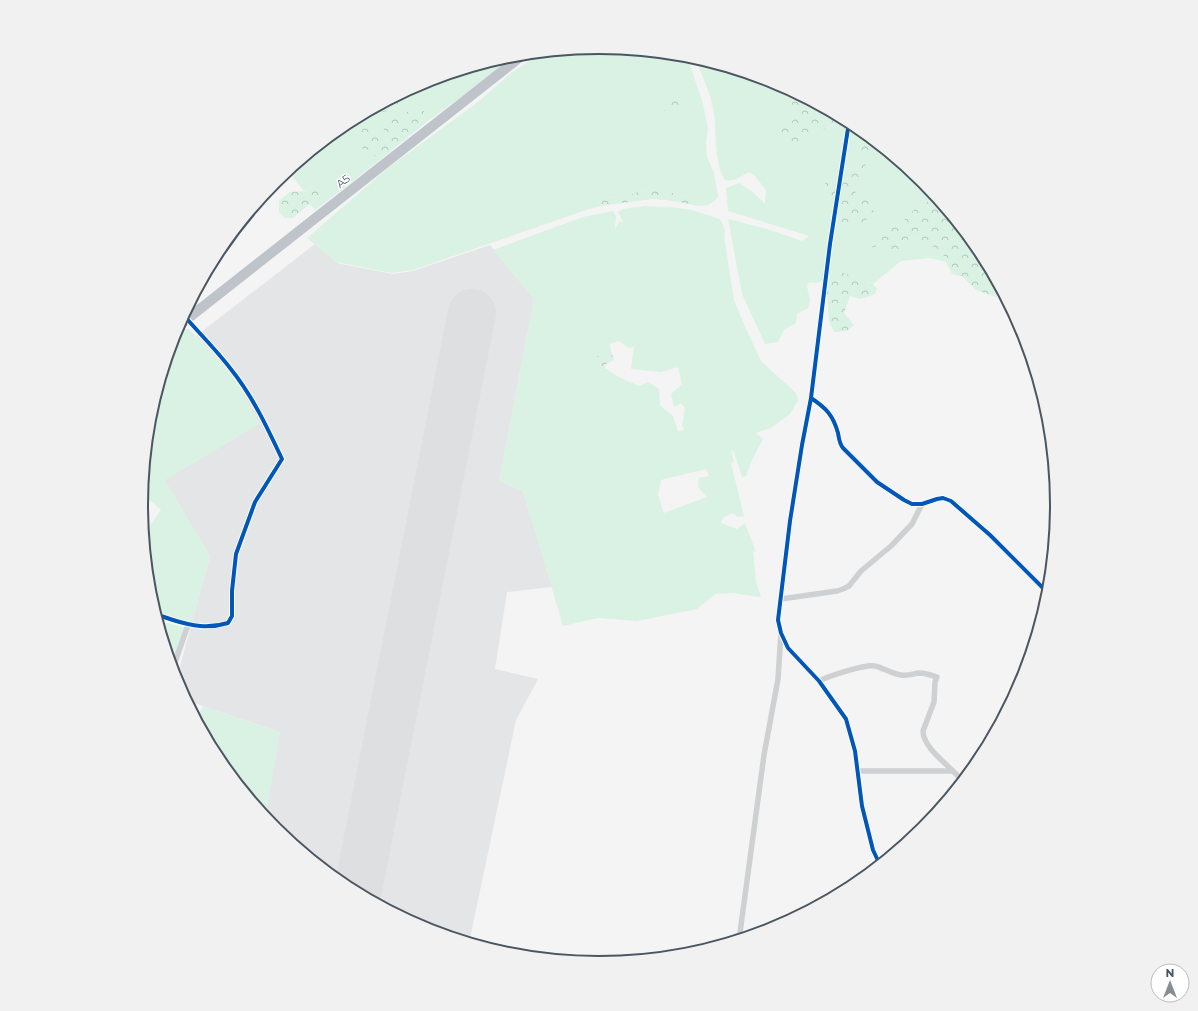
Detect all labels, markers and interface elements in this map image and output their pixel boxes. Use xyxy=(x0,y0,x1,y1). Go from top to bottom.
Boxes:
street label: A5 xyxy=(333,171,353,191)
north arrow xyxy=(1150,963,1190,1003)
text: N xyxy=(1166,966,1174,980)

